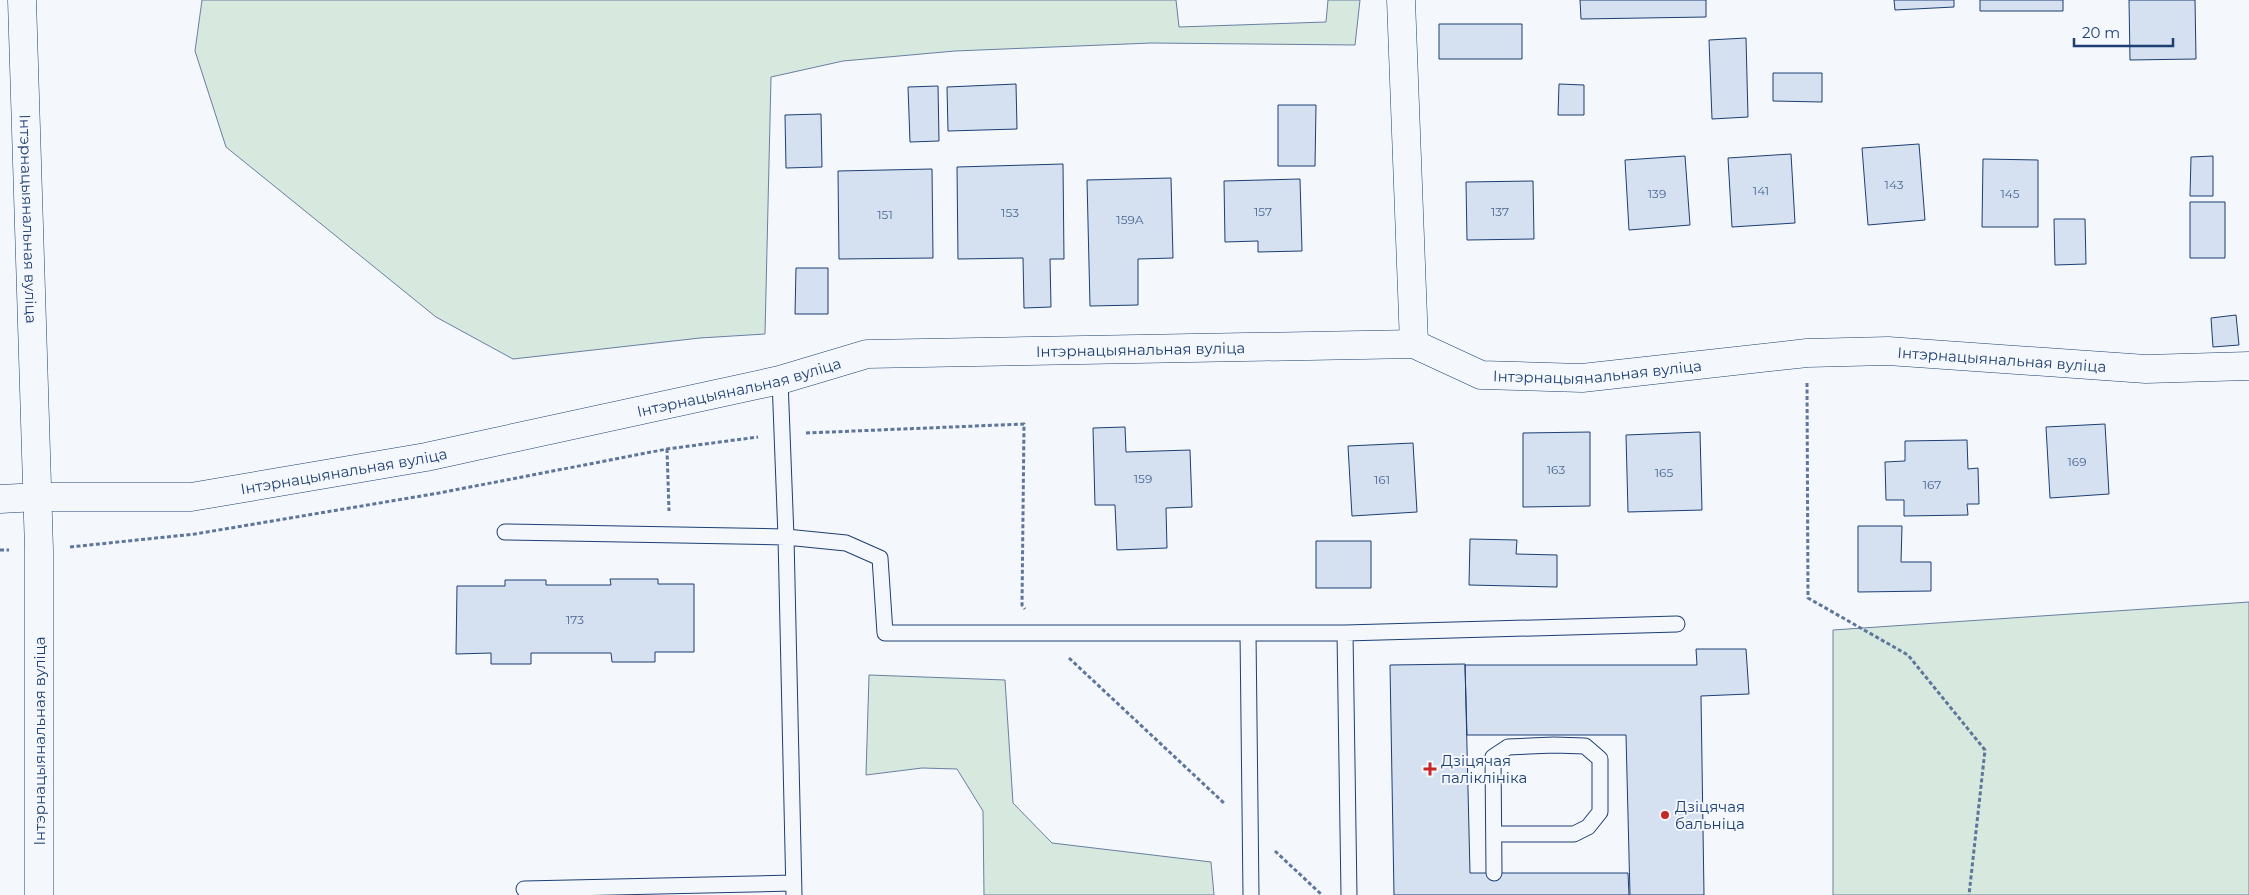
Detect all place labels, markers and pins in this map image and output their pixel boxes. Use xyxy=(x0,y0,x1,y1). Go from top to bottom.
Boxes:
place label: Дзіцячая паліклініка xyxy=(1441,751,1527,787)
marker: Дзіцячая паліклініка xyxy=(1423,762,1437,776)
place label: Дзіцячая бальніца xyxy=(1675,797,1745,833)
marker: Дзіцячая бальніца xyxy=(1659,809,1671,821)

